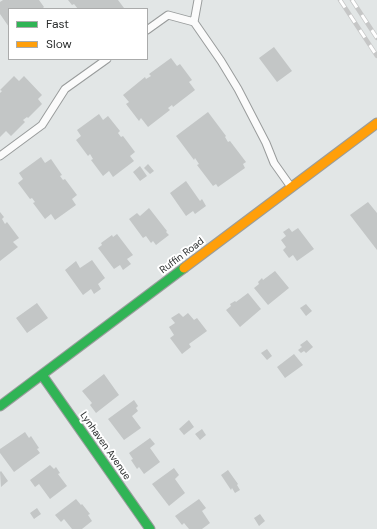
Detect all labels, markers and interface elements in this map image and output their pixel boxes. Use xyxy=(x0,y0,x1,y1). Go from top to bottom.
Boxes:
legend xyxy=(8,8,148,60)
text: Fast xyxy=(46,16,69,32)
text: Slow xyxy=(46,36,72,52)
street label: Ruffin Road xyxy=(157,235,207,277)
street label: Lynhaven Avenue xyxy=(77,410,133,482)

